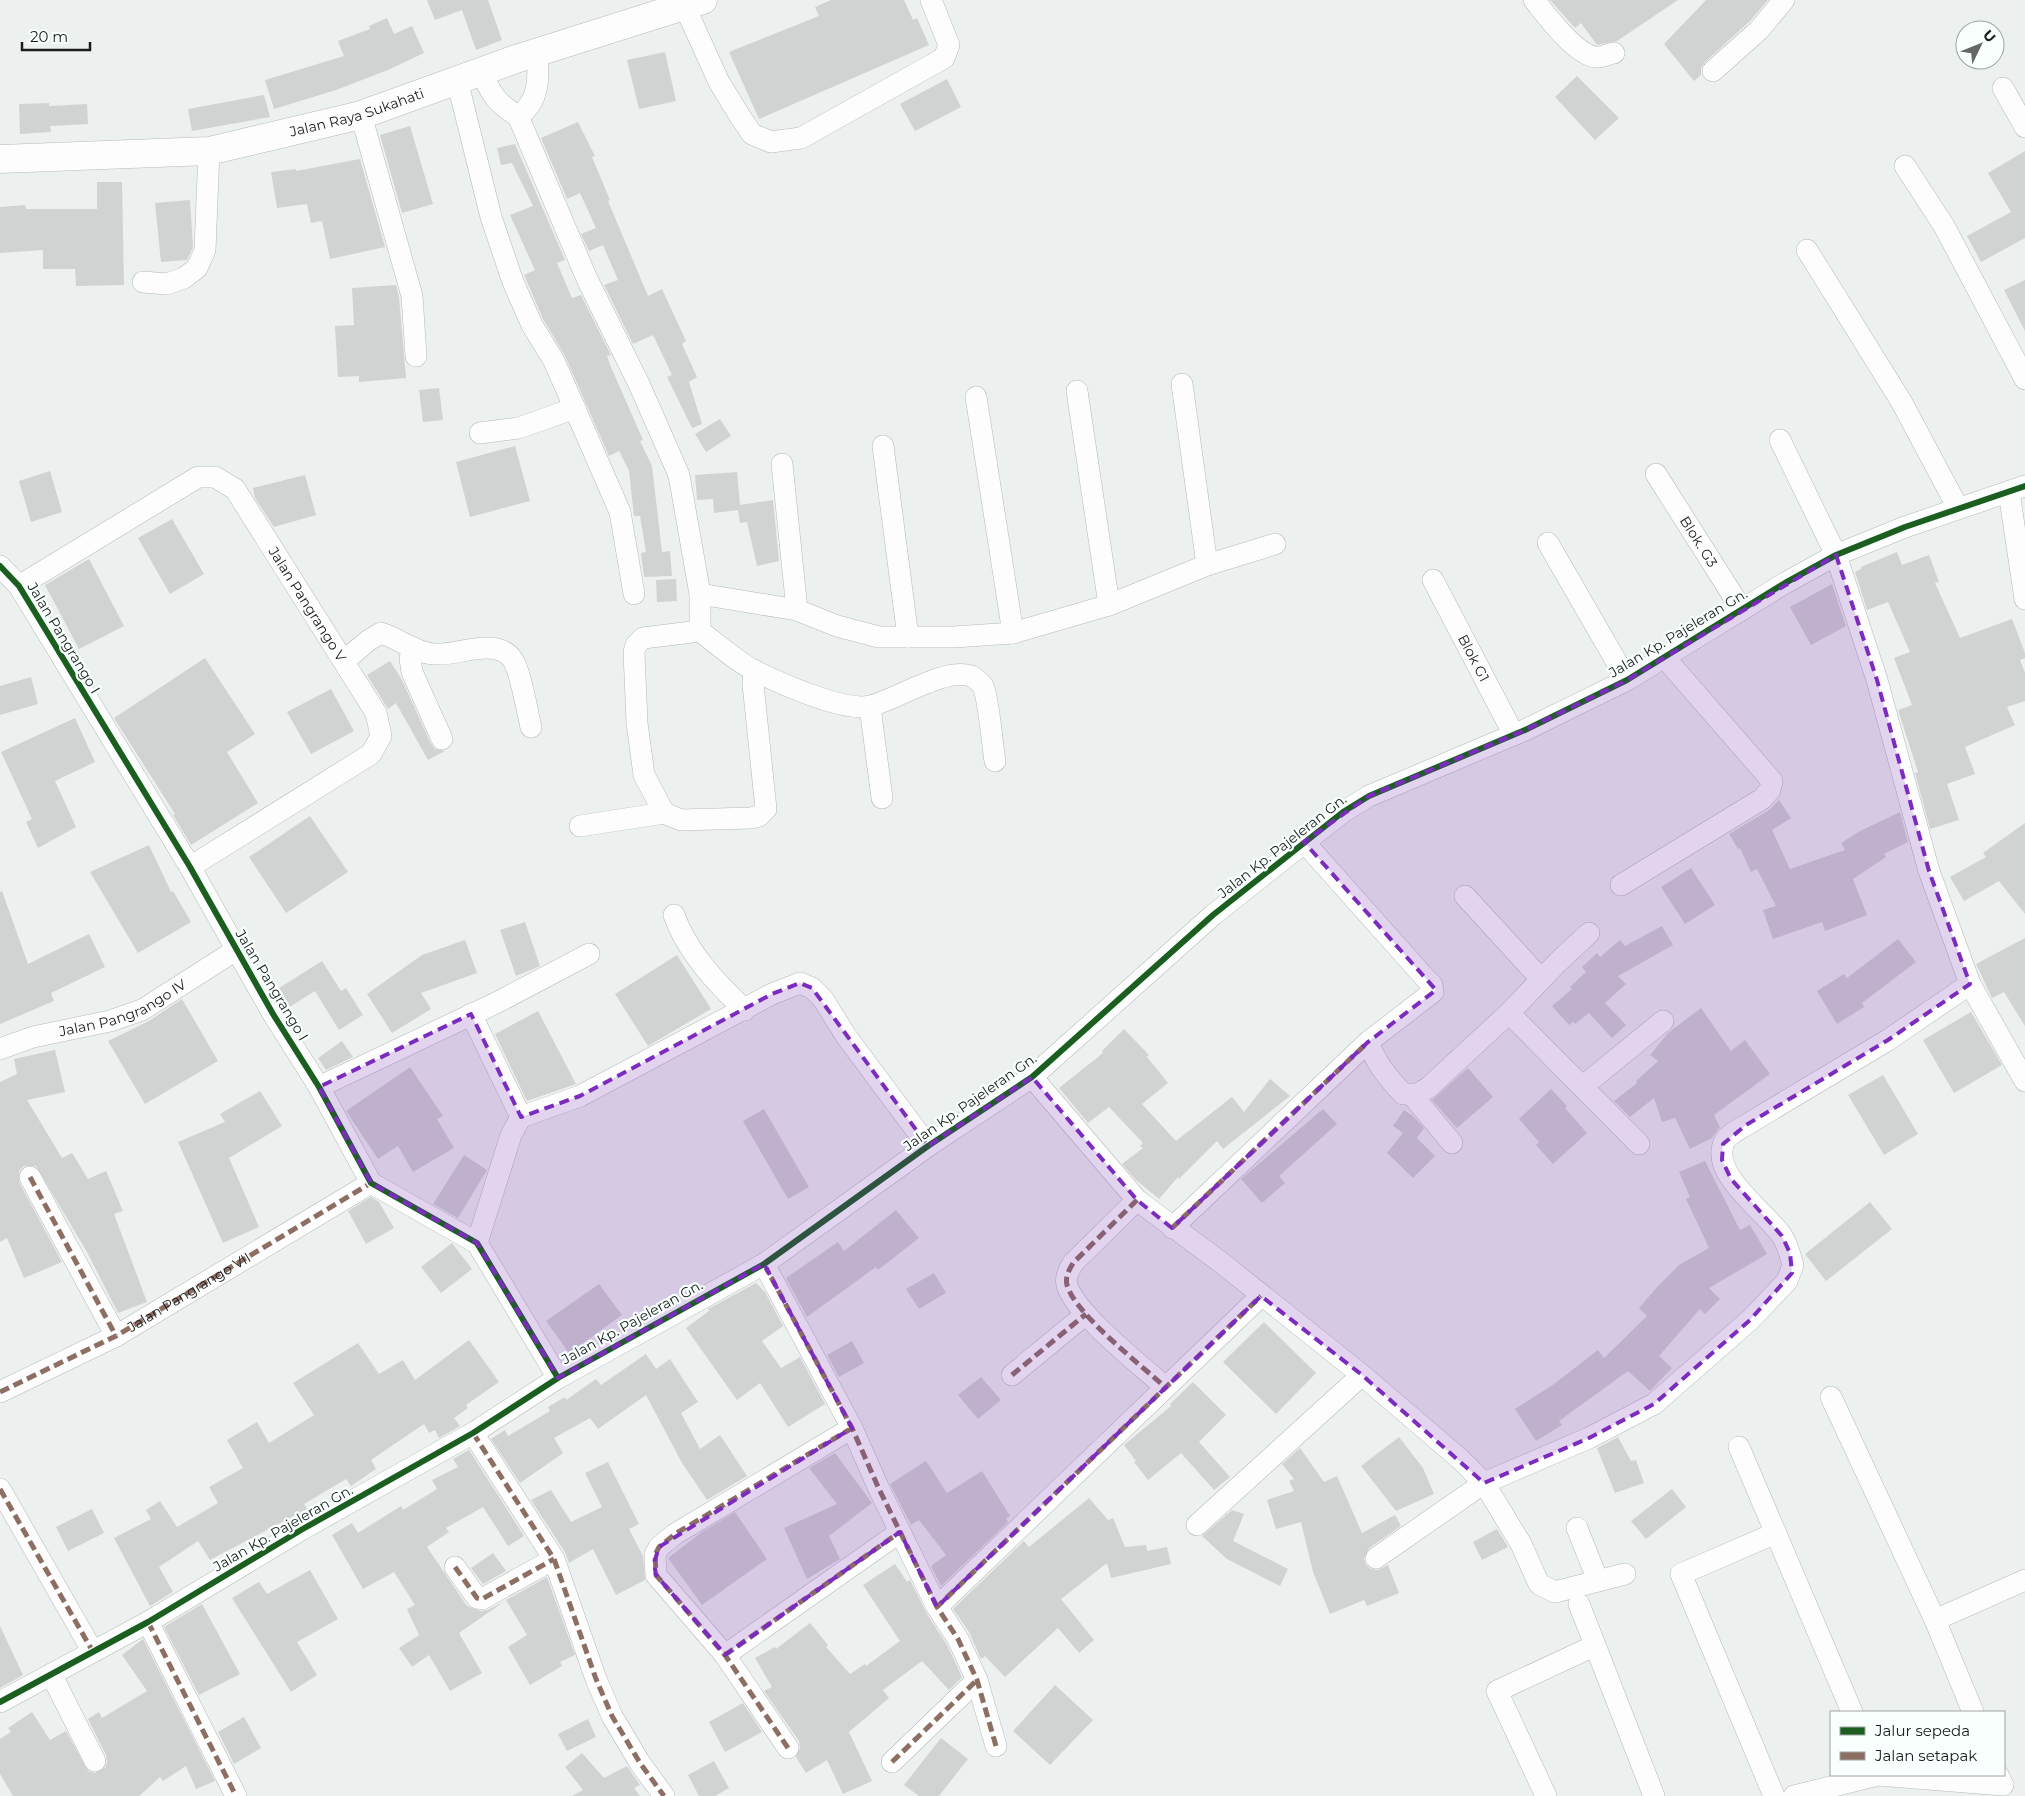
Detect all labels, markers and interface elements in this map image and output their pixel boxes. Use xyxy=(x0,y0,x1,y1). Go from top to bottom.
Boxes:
scale bar xyxy=(22,20,90,52)
north arrow xyxy=(1955,20,2005,70)
text: U xyxy=(1979,26,2000,46)
text: 20 m xyxy=(30,27,68,46)
street label: Jalan Raya Sukahati xyxy=(287,84,427,141)
street label: Blok. G3 xyxy=(1676,513,1722,571)
street label: Jalan Pangrango V xyxy=(264,543,350,665)
street label: Jalan Pangrango I xyxy=(23,578,104,697)
street label: Jalan Kp. Pajeleran Gn. xyxy=(1605,584,1751,682)
street label: Blok G1 xyxy=(1454,631,1494,685)
street label: Jalan Kp. Pajeleran Gn. xyxy=(1213,790,1350,902)
street label: Jalan Pangrango I xyxy=(231,925,312,1044)
street label: Jalan Pangrango IV xyxy=(56,975,190,1041)
street label: Jalan Kp. Pajeleran Gn. xyxy=(899,1049,1040,1155)
street label: Jalan Pangrango VII xyxy=(123,1248,254,1337)
street label: Jalan Kp. Pajeleran Gn. xyxy=(557,1276,706,1369)
street label: Jalan Kp. Pajeleran Gn. xyxy=(209,1481,356,1576)
legend xyxy=(1830,1711,2005,1776)
text: Jalur sepeda xyxy=(1874,1721,1970,1740)
text: Jalan setapak xyxy=(1874,1746,1977,1765)

